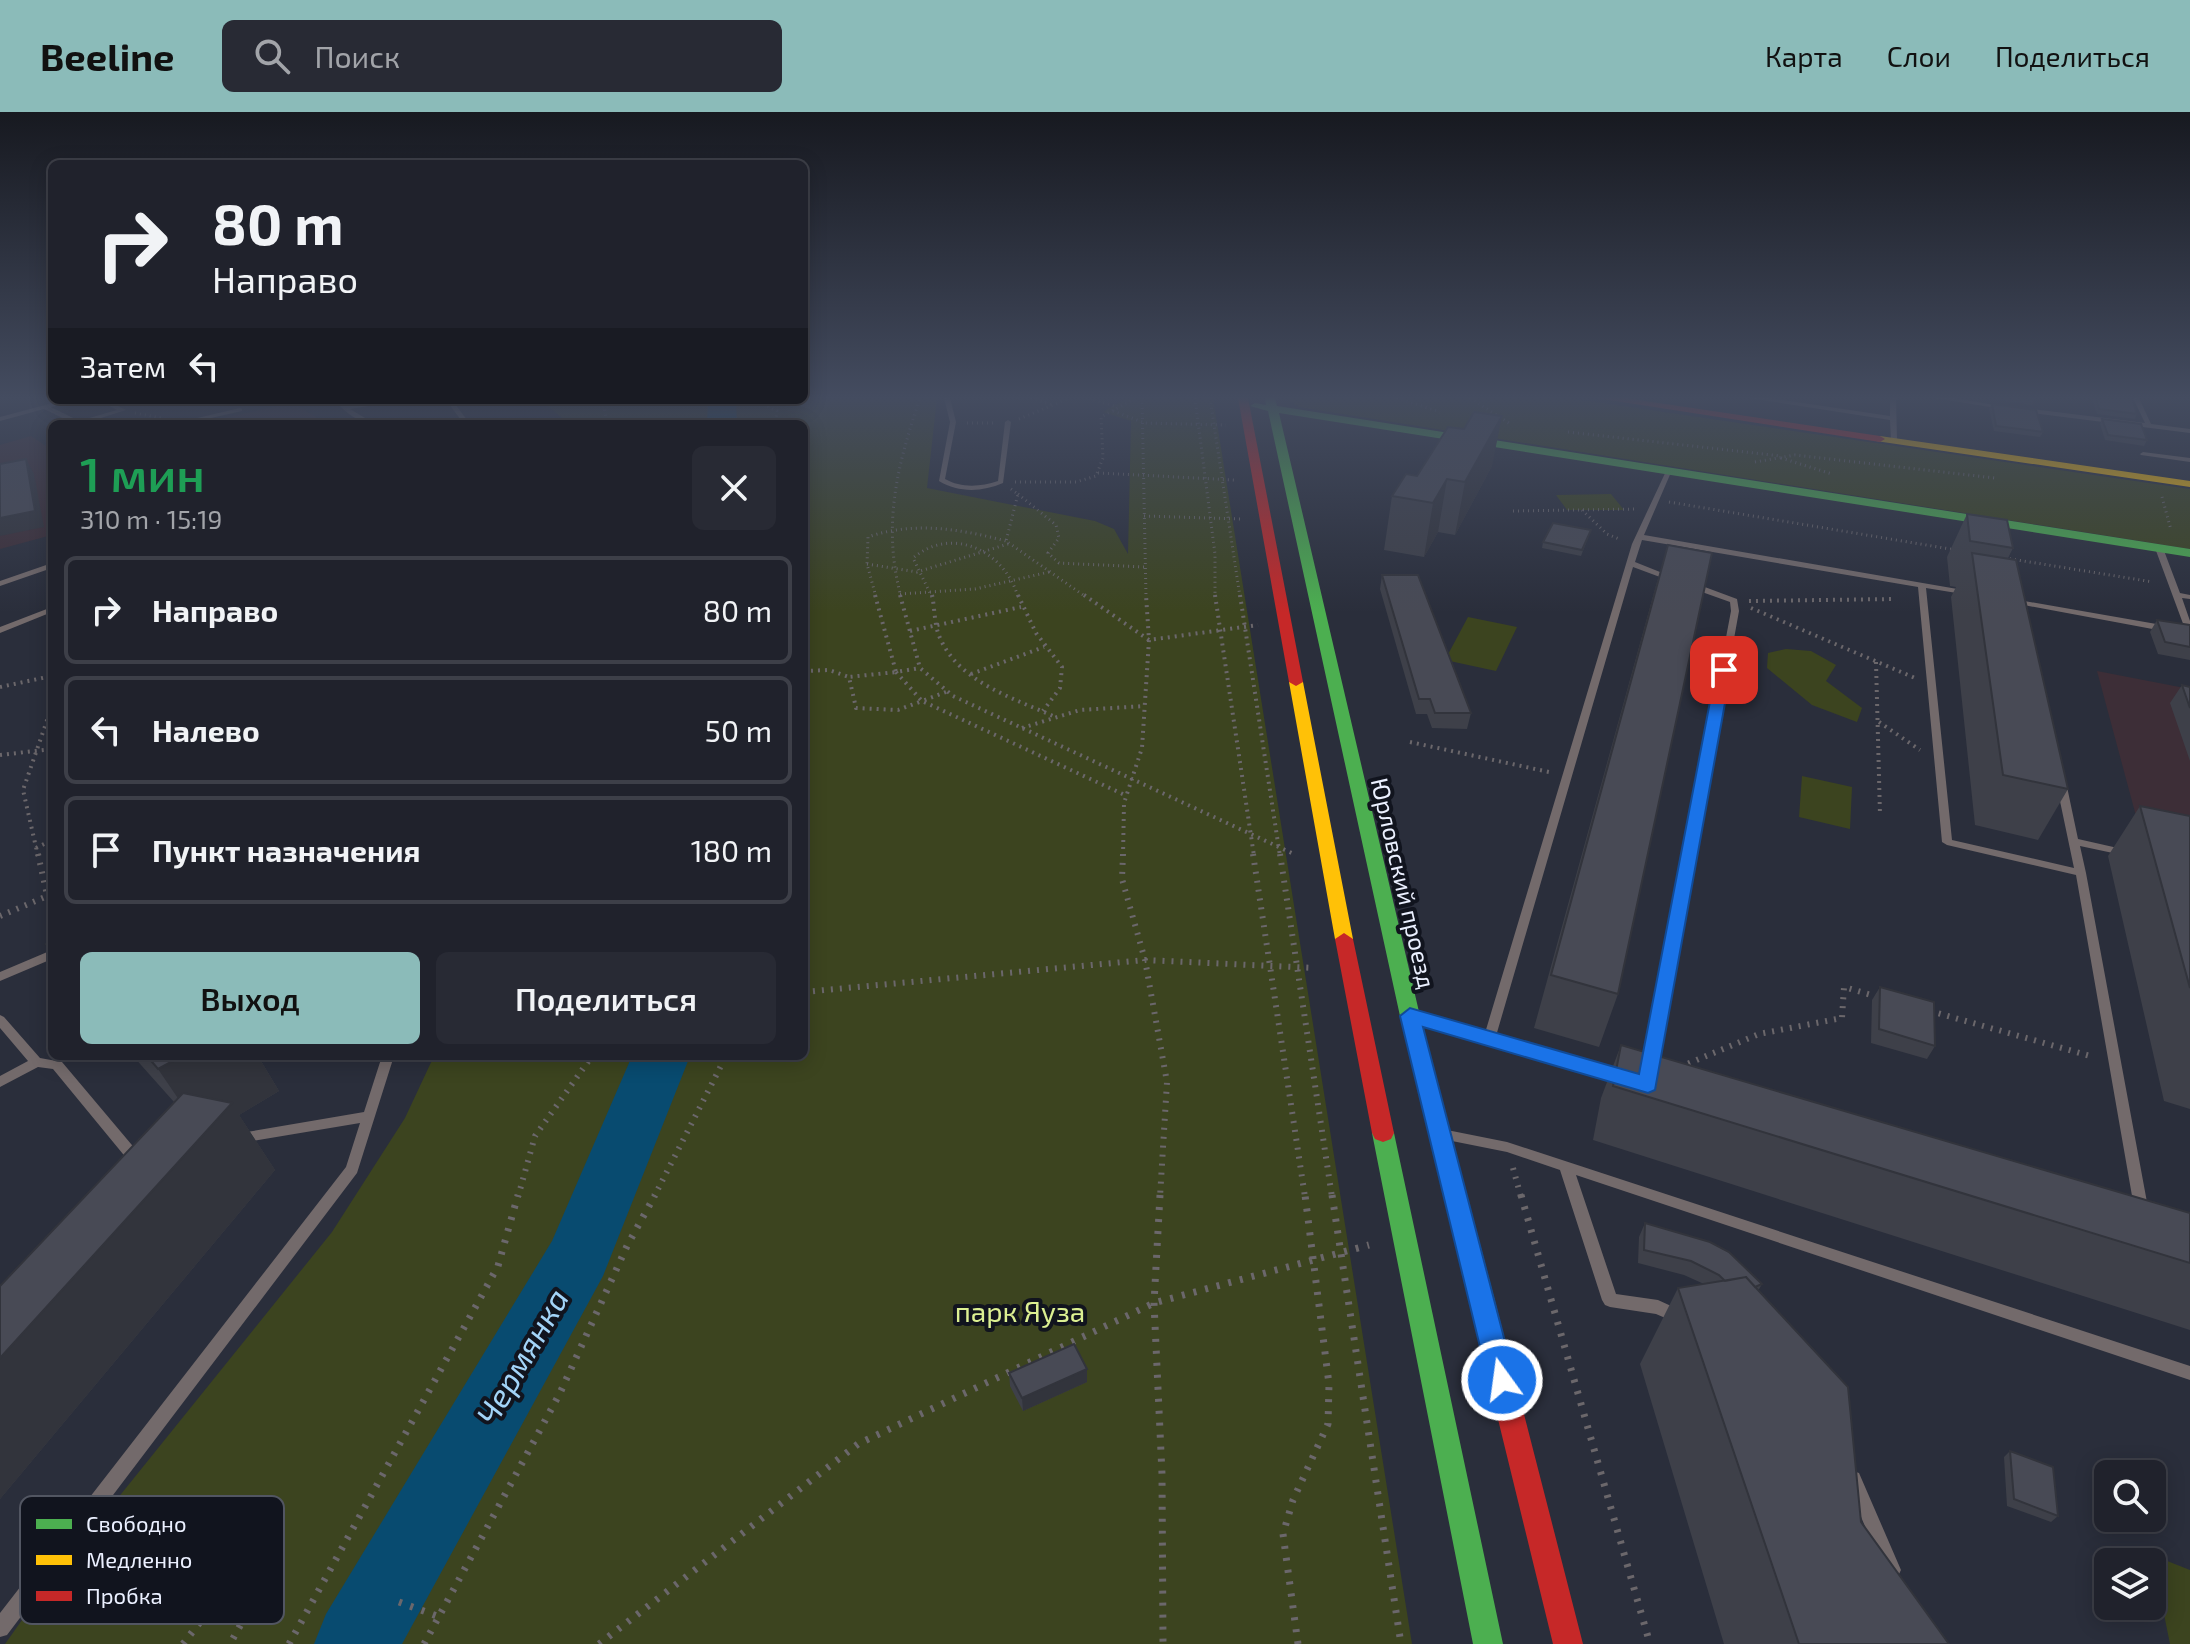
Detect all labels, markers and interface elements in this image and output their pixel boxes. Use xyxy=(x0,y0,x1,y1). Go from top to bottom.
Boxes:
search box xyxy=(222,20,782,92)
text: Beeline xyxy=(40,33,174,79)
icon: search xyxy=(250,34,294,78)
text: Поиск xyxy=(314,38,400,74)
text: Карта xyxy=(1765,39,1843,73)
text: Слои xyxy=(1887,39,1951,73)
text: Поделиться xyxy=(1995,39,2150,73)
text: 80 m xyxy=(212,189,344,256)
icon: right xyxy=(80,192,184,296)
text: Направо xyxy=(212,257,358,300)
icon: left xyxy=(182,344,226,388)
text: Затем xyxy=(80,348,166,384)
text: 1 мин xyxy=(80,444,205,502)
button: close xyxy=(692,446,776,530)
text: 310 m · 15:19 xyxy=(80,503,222,534)
icon: right xyxy=(84,588,128,632)
text: Направо xyxy=(152,592,278,628)
text: 80 m xyxy=(703,592,772,628)
pin xyxy=(1690,636,1758,704)
icon: arrive xyxy=(1702,648,1746,692)
icon: left xyxy=(84,708,128,752)
text: Налево xyxy=(152,712,260,748)
text: 50 m xyxy=(705,712,772,748)
street label: Юрловский проезд xyxy=(1366,775,1442,991)
icon: arrive xyxy=(84,828,128,872)
text: Пункт назначения xyxy=(152,832,420,868)
text: 180 m xyxy=(691,832,772,868)
button: Выход xyxy=(80,952,420,1044)
button: Поделиться xyxy=(436,952,776,1044)
water label: Чермянка xyxy=(467,1281,575,1431)
park label: парк Яуза xyxy=(955,1294,1085,1328)
position arrow xyxy=(1460,1338,1544,1422)
map controls xyxy=(2094,1460,2166,1620)
button: search xyxy=(2094,1460,2166,1532)
legend xyxy=(20,1496,284,1624)
text: Свободно xyxy=(86,1510,186,1536)
text: Медленно xyxy=(86,1546,192,1572)
button: layers xyxy=(2094,1548,2166,1620)
text: Пробка xyxy=(86,1582,163,1608)

